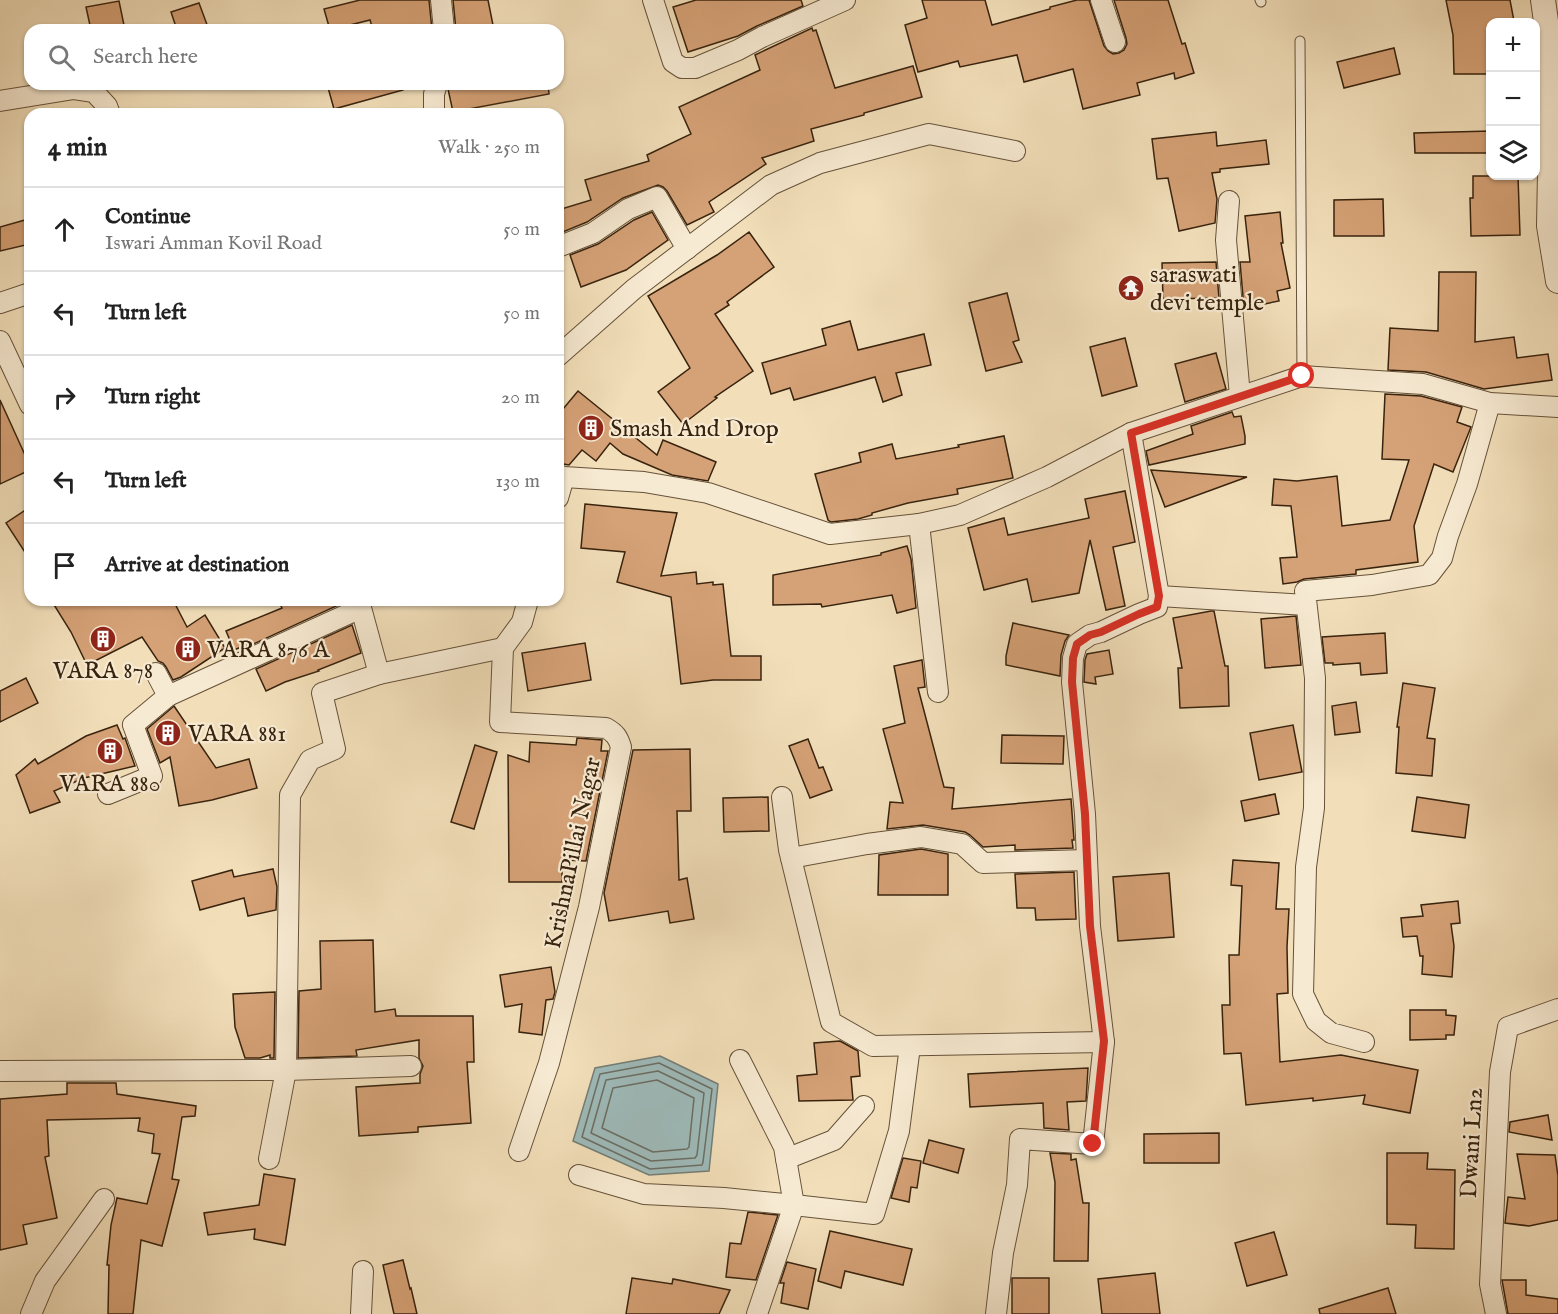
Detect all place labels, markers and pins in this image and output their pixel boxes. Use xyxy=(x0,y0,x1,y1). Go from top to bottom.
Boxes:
place label: saraswati devi temple xyxy=(1150,260,1264,319)
temple icon: saraswati devi temple xyxy=(1116,273,1146,303)
building icon: Smash And Drop xyxy=(576,413,606,443)
place label: Smash And Drop xyxy=(610,414,779,445)
building icon: VARA 878 xyxy=(88,624,118,654)
building icon: VARA 876 A xyxy=(173,634,203,664)
place label: VARA 876 A xyxy=(206,635,330,666)
place label: VARA 878 xyxy=(52,656,153,687)
building icon: VARA 881 xyxy=(153,718,183,748)
place label: VARA 881 xyxy=(187,719,286,750)
building icon: VARA 880 xyxy=(95,736,125,766)
place label: VARA 880 xyxy=(59,769,160,800)

